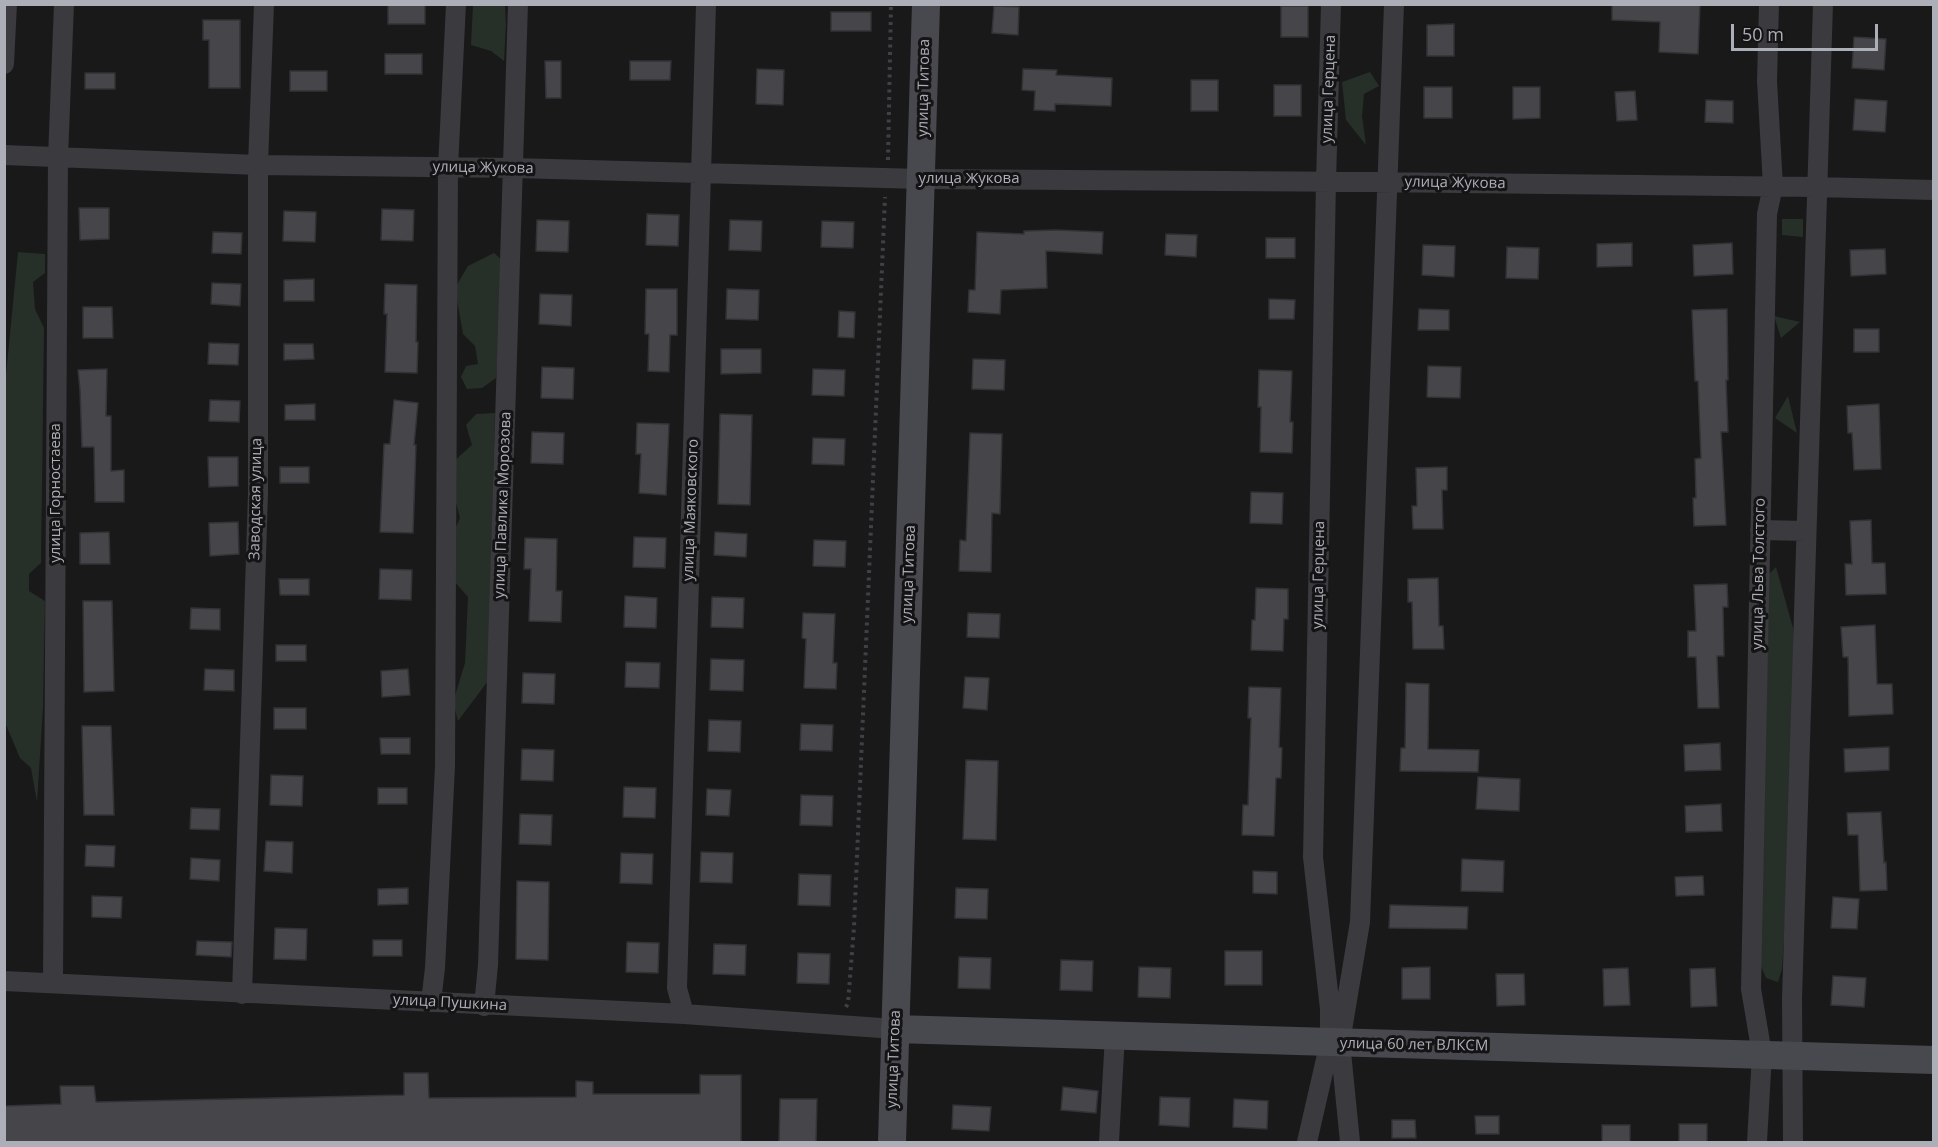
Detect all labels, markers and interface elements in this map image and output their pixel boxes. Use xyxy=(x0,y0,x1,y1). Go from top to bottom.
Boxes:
scale bar xyxy=(1734,12,1881,50)
text: 50 m xyxy=(1742,22,1784,46)
street label: улица Герцена xyxy=(1318,35,1340,143)
street label: улица Титова xyxy=(914,39,934,137)
street label: улица Жукова xyxy=(432,158,534,178)
street label: улица Жукова xyxy=(918,170,1020,188)
street label: улица Жукова xyxy=(1404,173,1506,193)
street label: улица Павлика Морозова xyxy=(491,411,515,599)
street label: улица Горностаева xyxy=(47,423,65,563)
street label: Заводская улица xyxy=(246,438,266,560)
street label: улица Маяковского xyxy=(680,439,702,581)
street label: улица Льва Толстого xyxy=(1749,498,1769,650)
street label: улица Герцена xyxy=(1309,521,1329,629)
street label: улица Титова xyxy=(898,525,920,623)
street label: улица Пушкина xyxy=(393,991,507,1015)
street label: улица Титова xyxy=(883,1010,905,1108)
street label: улица 60 лет ВЛКСМ xyxy=(1340,1035,1488,1055)

